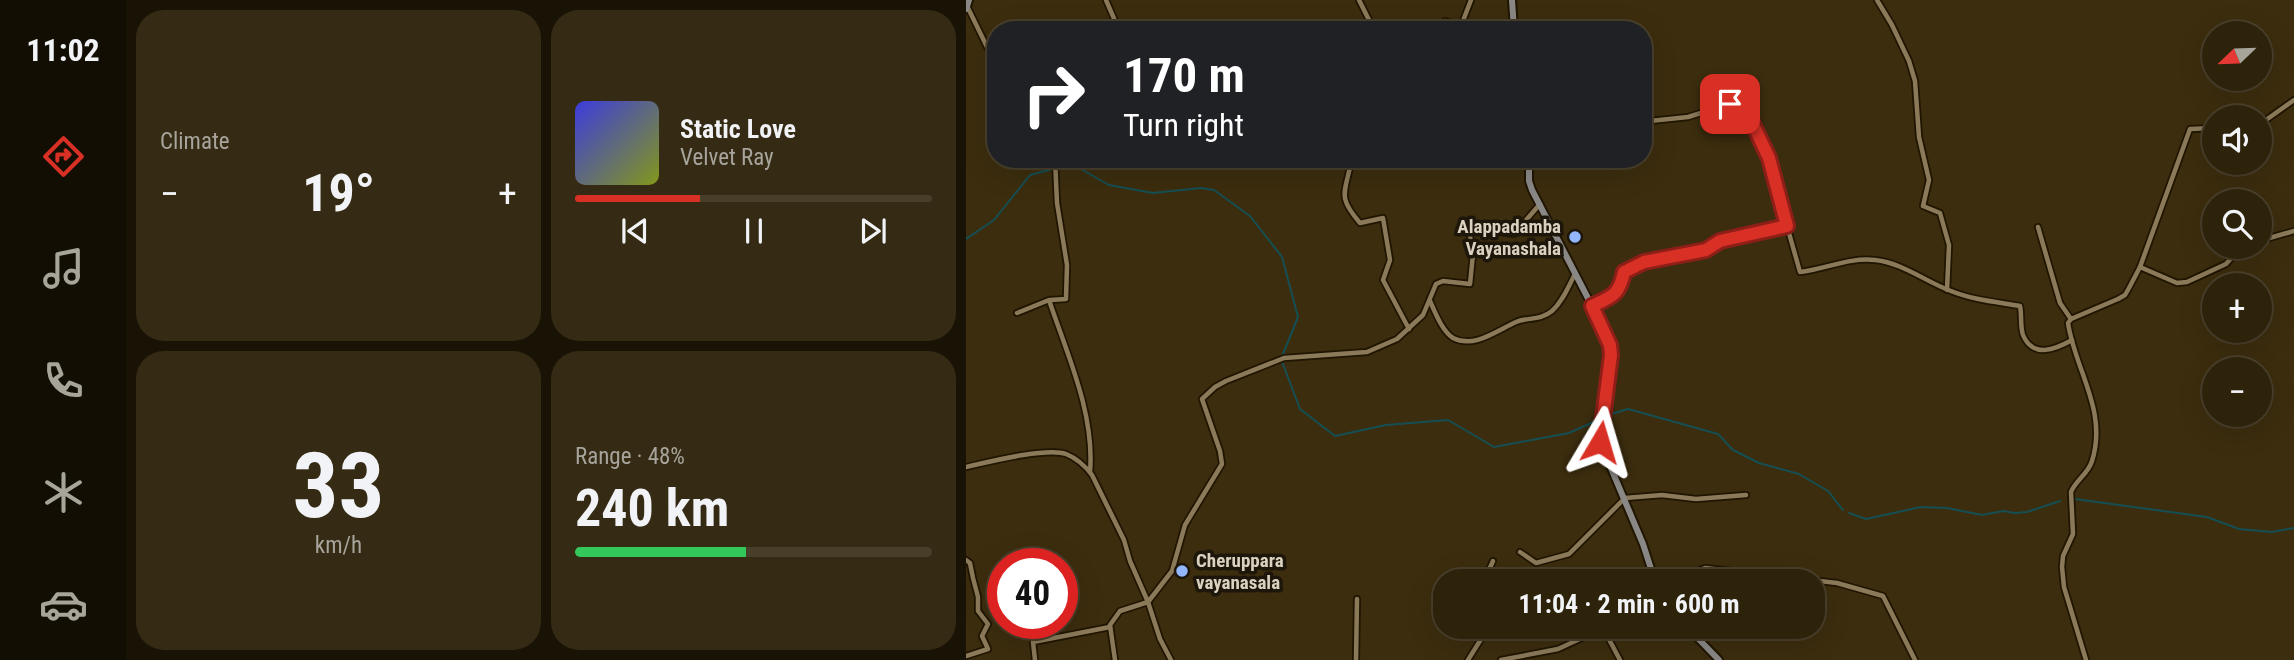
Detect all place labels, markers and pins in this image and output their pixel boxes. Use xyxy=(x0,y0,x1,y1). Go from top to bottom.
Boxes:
pin xyxy=(1700,74,1760,134)
place label: Alappadamba Vayanashala xyxy=(1457,215,1561,260)
marker: Alappadamba Vayanashala xyxy=(1567,229,1583,245)
place label: Cheruppara vayanasala xyxy=(1196,549,1284,594)
marker: Cheruppara vayanasala xyxy=(1174,563,1190,579)

